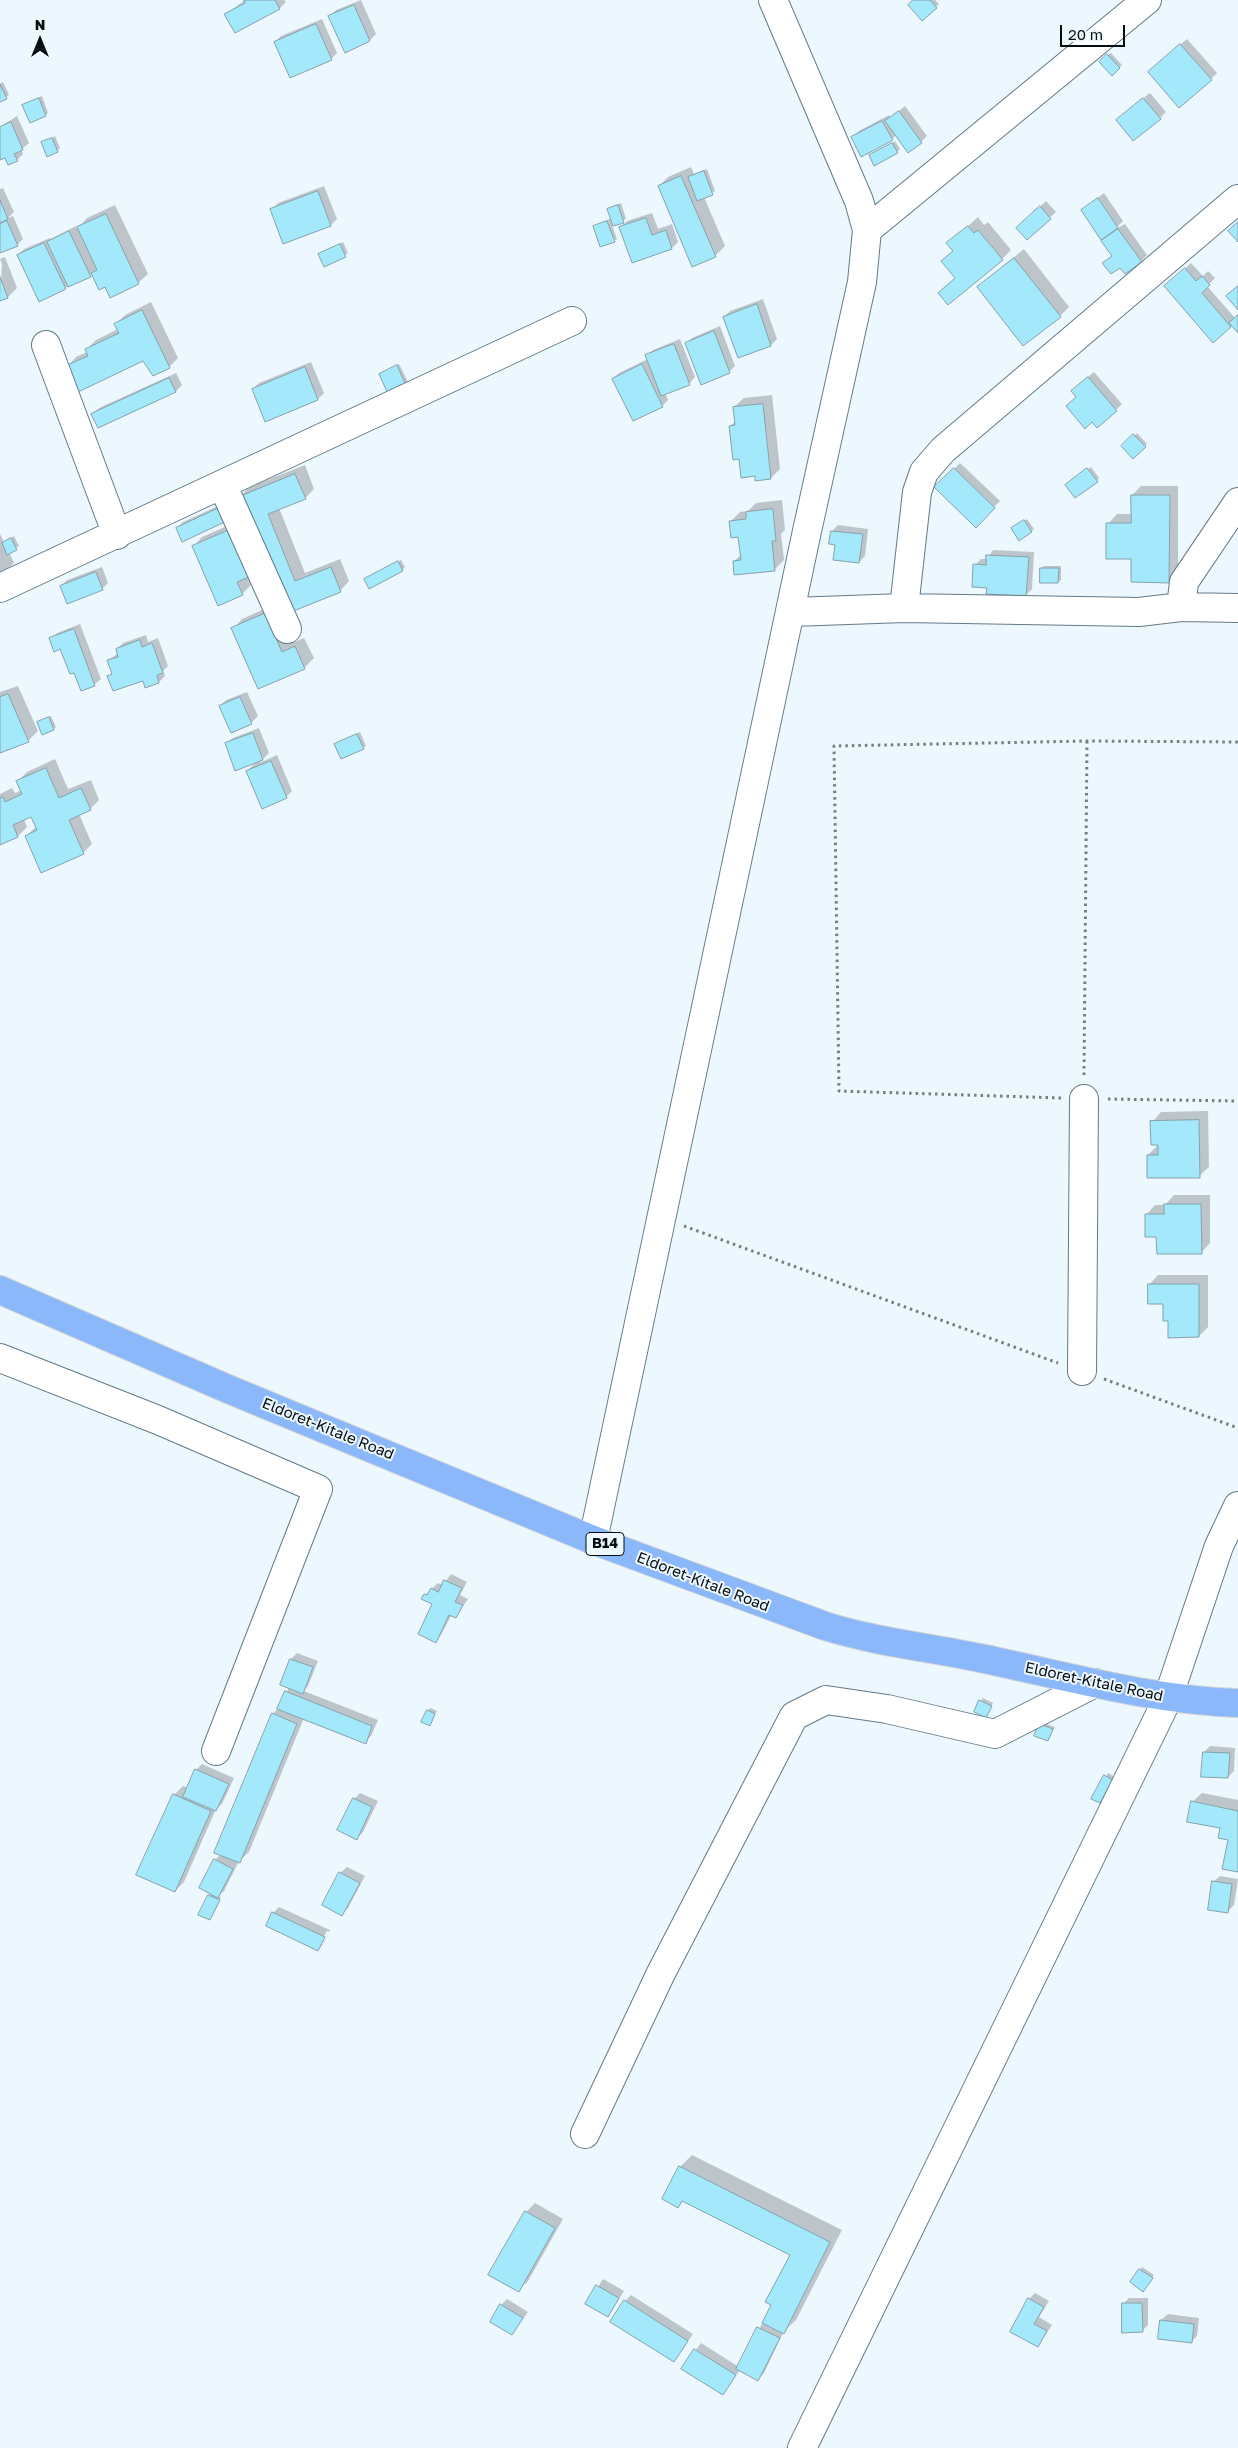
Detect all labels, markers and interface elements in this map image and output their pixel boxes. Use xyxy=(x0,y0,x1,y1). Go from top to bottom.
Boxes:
north arrow xyxy=(15,15,65,65)
scale bar xyxy=(1063,15,1128,47)
text: N xyxy=(35,16,45,33)
text: 20 m xyxy=(1068,25,1103,43)
street label: Eldoret-Kitale Road xyxy=(259,1394,397,1464)
road number: B14 xyxy=(586,1532,624,1556)
street label: Eldoret-Kitale Road xyxy=(634,1548,772,1616)
street label: Eldoret-Kitale Road xyxy=(1023,1659,1165,1705)

